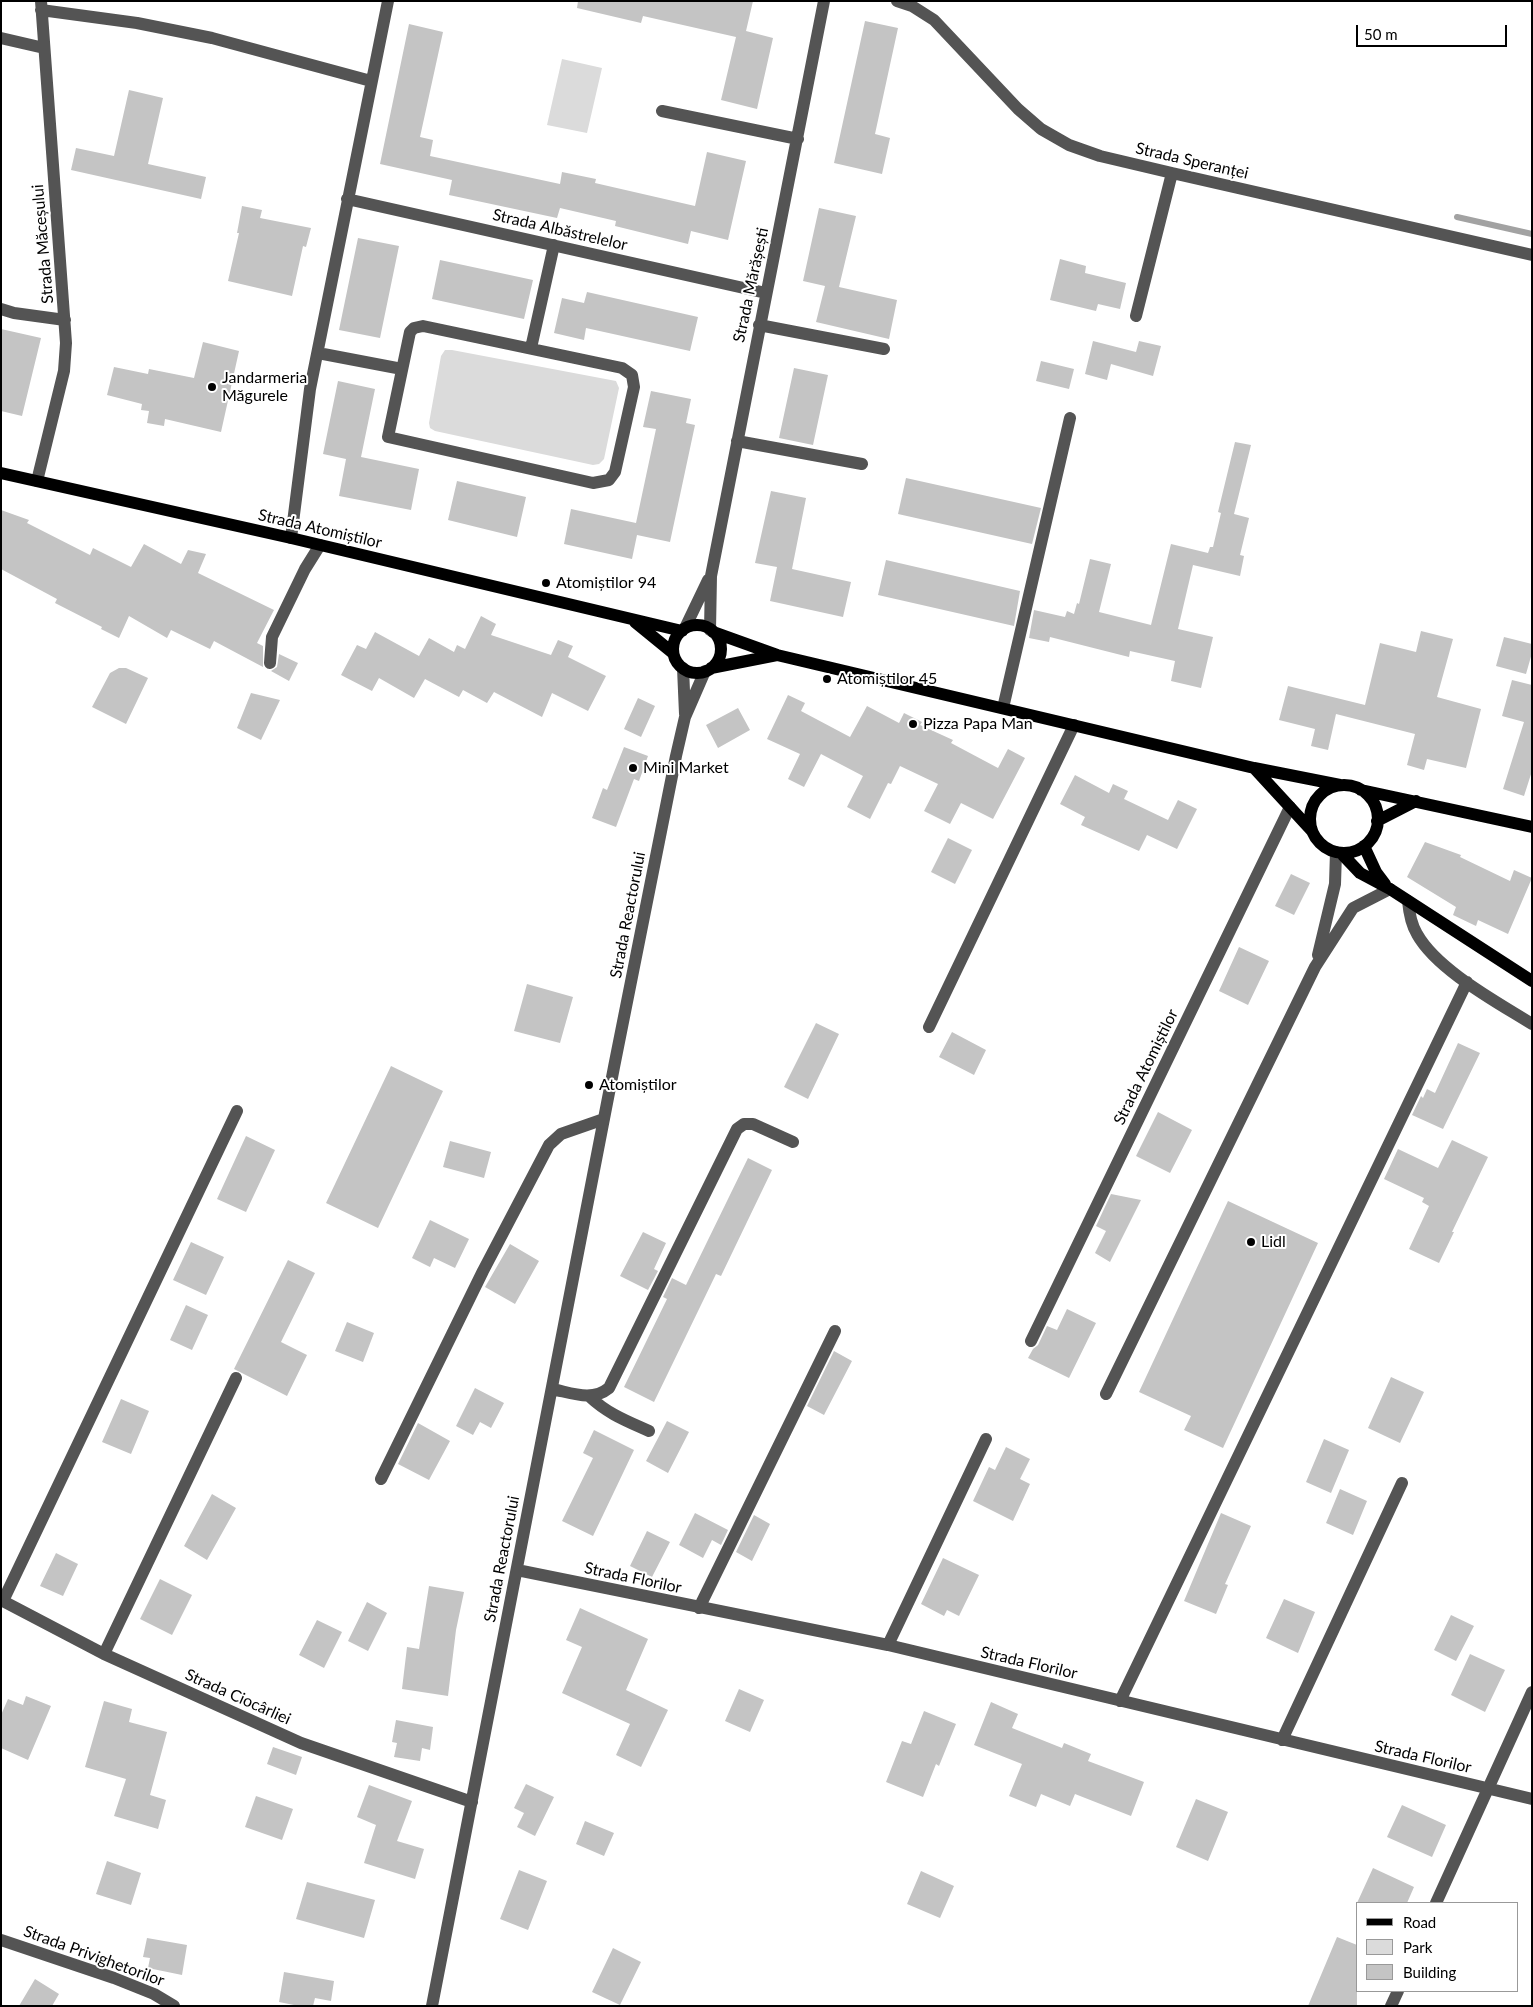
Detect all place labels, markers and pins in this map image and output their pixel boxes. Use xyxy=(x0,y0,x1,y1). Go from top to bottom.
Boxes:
place label: Jandarmeria Măgurele xyxy=(222,368,307,406)
marker: Jandarmeria Măgurele xyxy=(206,381,218,393)
place label: Atomiștilor 94 xyxy=(556,573,656,593)
marker: Atomiștilor 94 xyxy=(540,577,552,589)
place label: Atomiștilor 45 xyxy=(837,669,937,689)
marker: Atomiștilor 45 xyxy=(821,673,833,685)
place label: Pizza Papa Man xyxy=(923,714,1033,734)
marker: Pizza Papa Man xyxy=(907,718,919,730)
place label: Mini Market xyxy=(643,758,729,778)
marker: Mini Market xyxy=(627,762,639,774)
place label: Atomiștilor xyxy=(599,1075,677,1095)
marker: Atomiștilor xyxy=(583,1079,595,1091)
place label: Lidl xyxy=(1261,1232,1286,1252)
marker: Lidl xyxy=(1245,1236,1257,1248)

